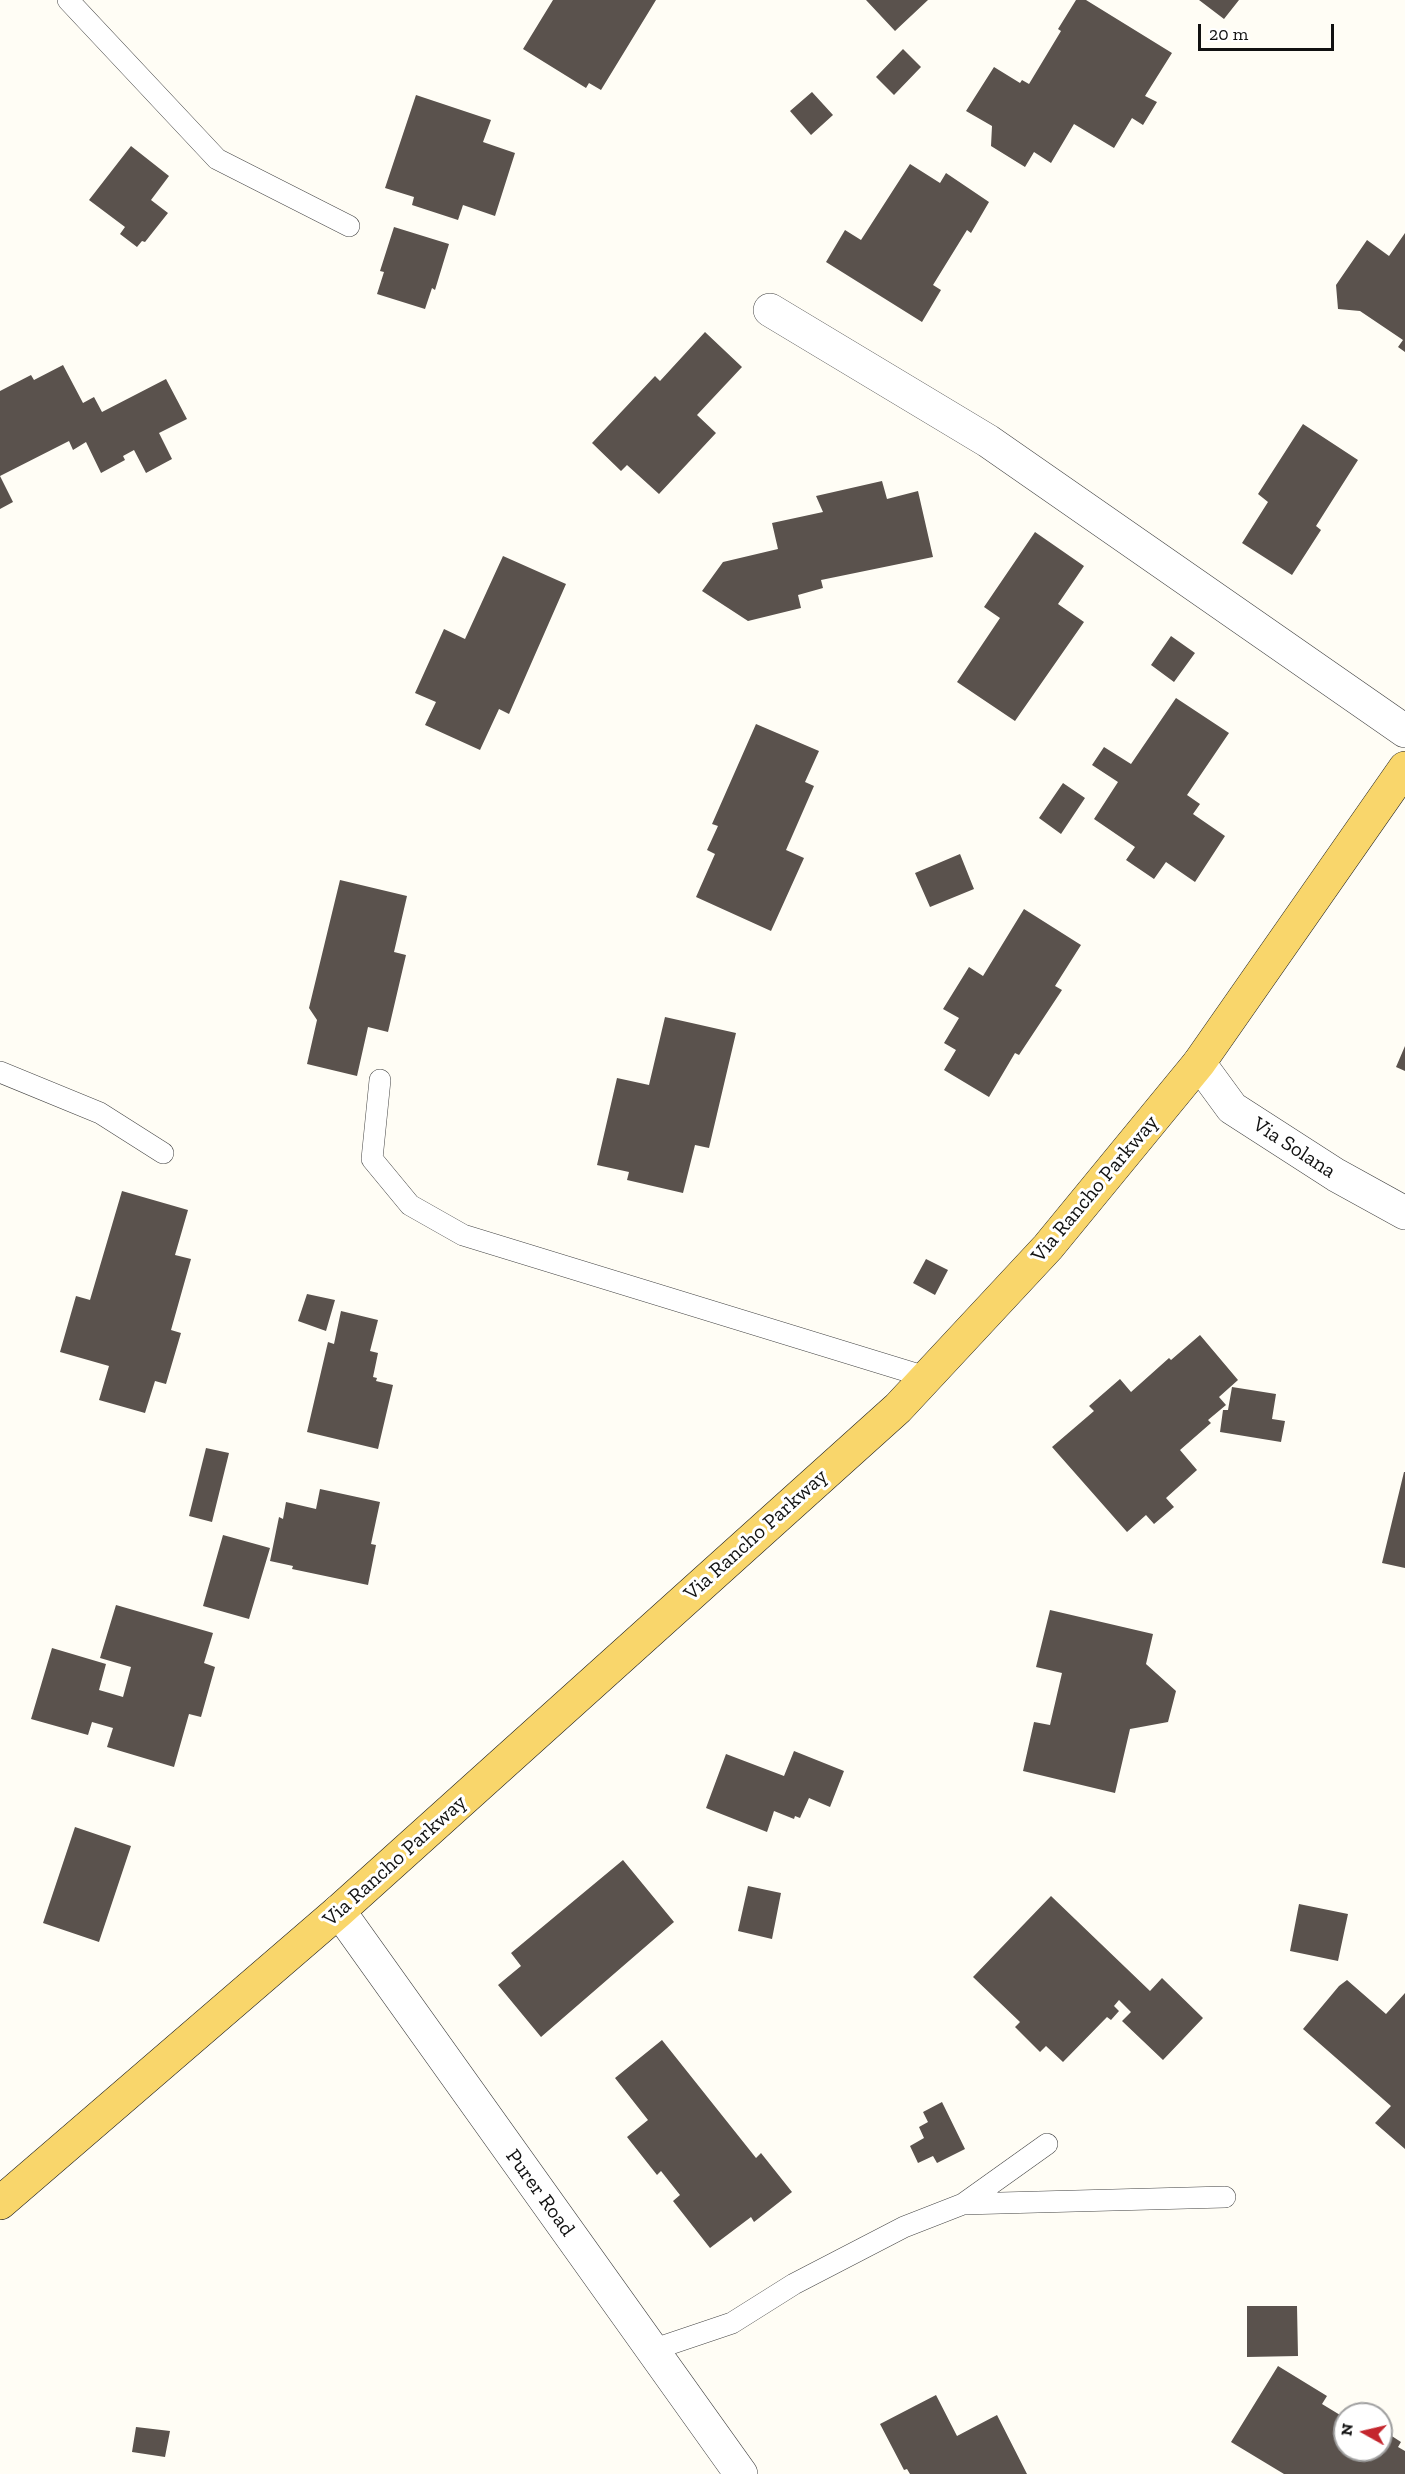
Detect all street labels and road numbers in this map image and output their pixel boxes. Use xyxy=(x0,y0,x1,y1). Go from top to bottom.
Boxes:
street label: Via Rancho Parkway xyxy=(1026,1110,1164,1268)
street label: Via Solana xyxy=(1248,1112,1340,1184)
street label: Via Rancho Parkway xyxy=(679,1464,833,1606)
street label: Via Rancho Parkway xyxy=(318,1790,472,1932)
street label: Purer Road xyxy=(500,2145,580,2241)

